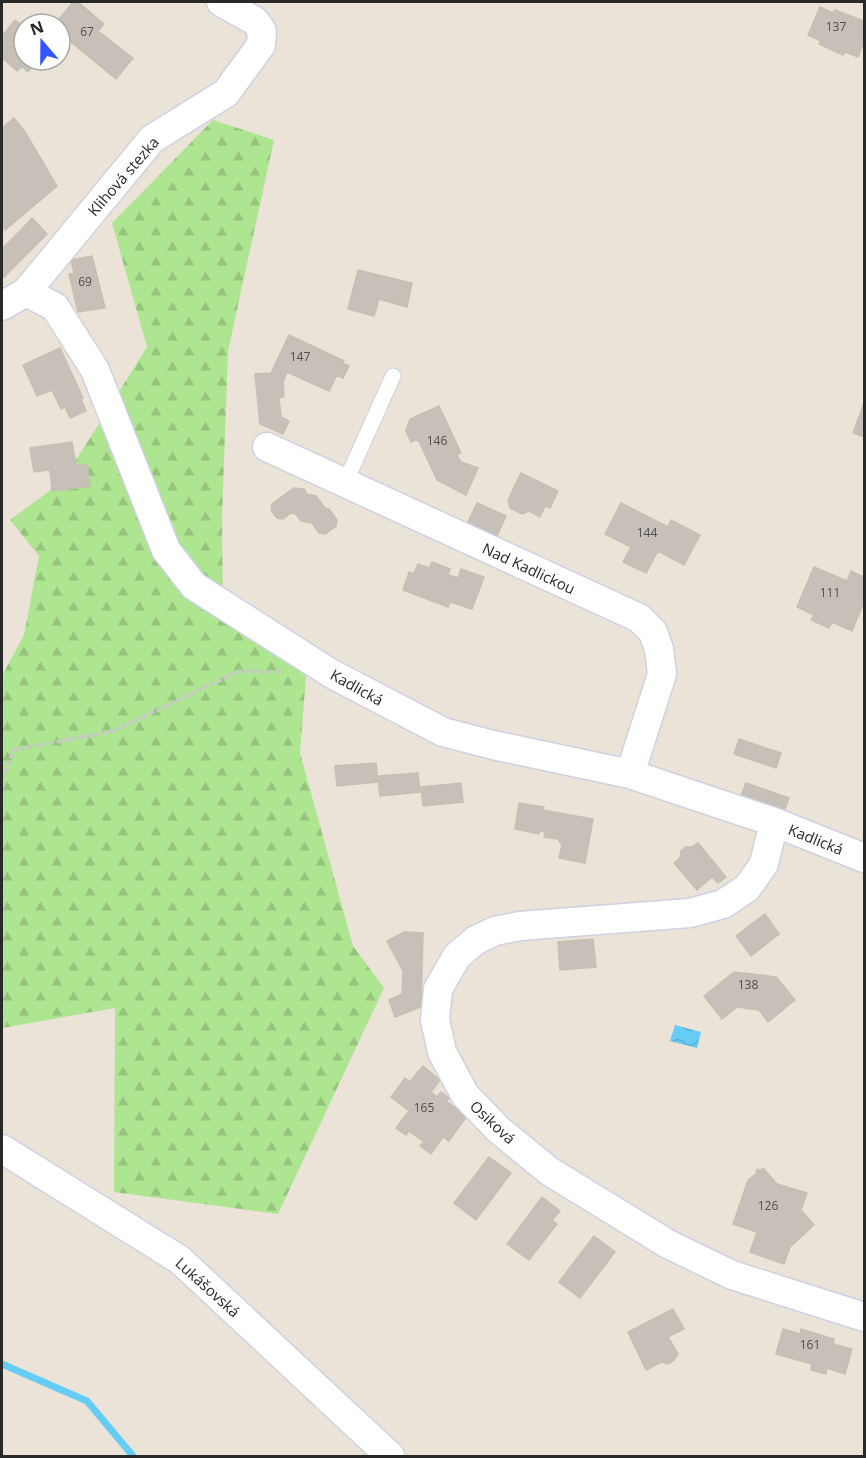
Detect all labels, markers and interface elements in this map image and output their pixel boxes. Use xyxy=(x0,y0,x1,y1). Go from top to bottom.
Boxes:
north arrow xyxy=(12,12,72,72)
text: N xyxy=(27,15,47,40)
house number: 137 xyxy=(826,18,846,35)
house number: 67 xyxy=(80,23,94,40)
street label: Klihová stezka xyxy=(83,132,163,220)
house number: 69 xyxy=(78,273,92,290)
house number: 147 xyxy=(290,348,310,365)
house number: 146 xyxy=(427,432,447,449)
house number: 144 xyxy=(637,524,657,541)
street label: Nad Kadlickou xyxy=(479,538,579,598)
house number: 111 xyxy=(820,584,840,601)
street label: Kadlická xyxy=(327,664,387,710)
street label: Kadlická xyxy=(786,819,846,859)
house number: 138 xyxy=(738,976,758,993)
street label: Osiková xyxy=(466,1096,520,1148)
house number: 165 xyxy=(414,1099,434,1116)
house number: 126 xyxy=(758,1197,778,1214)
street label: Lukášovská xyxy=(171,1253,245,1321)
house number: 161 xyxy=(800,1336,820,1353)

